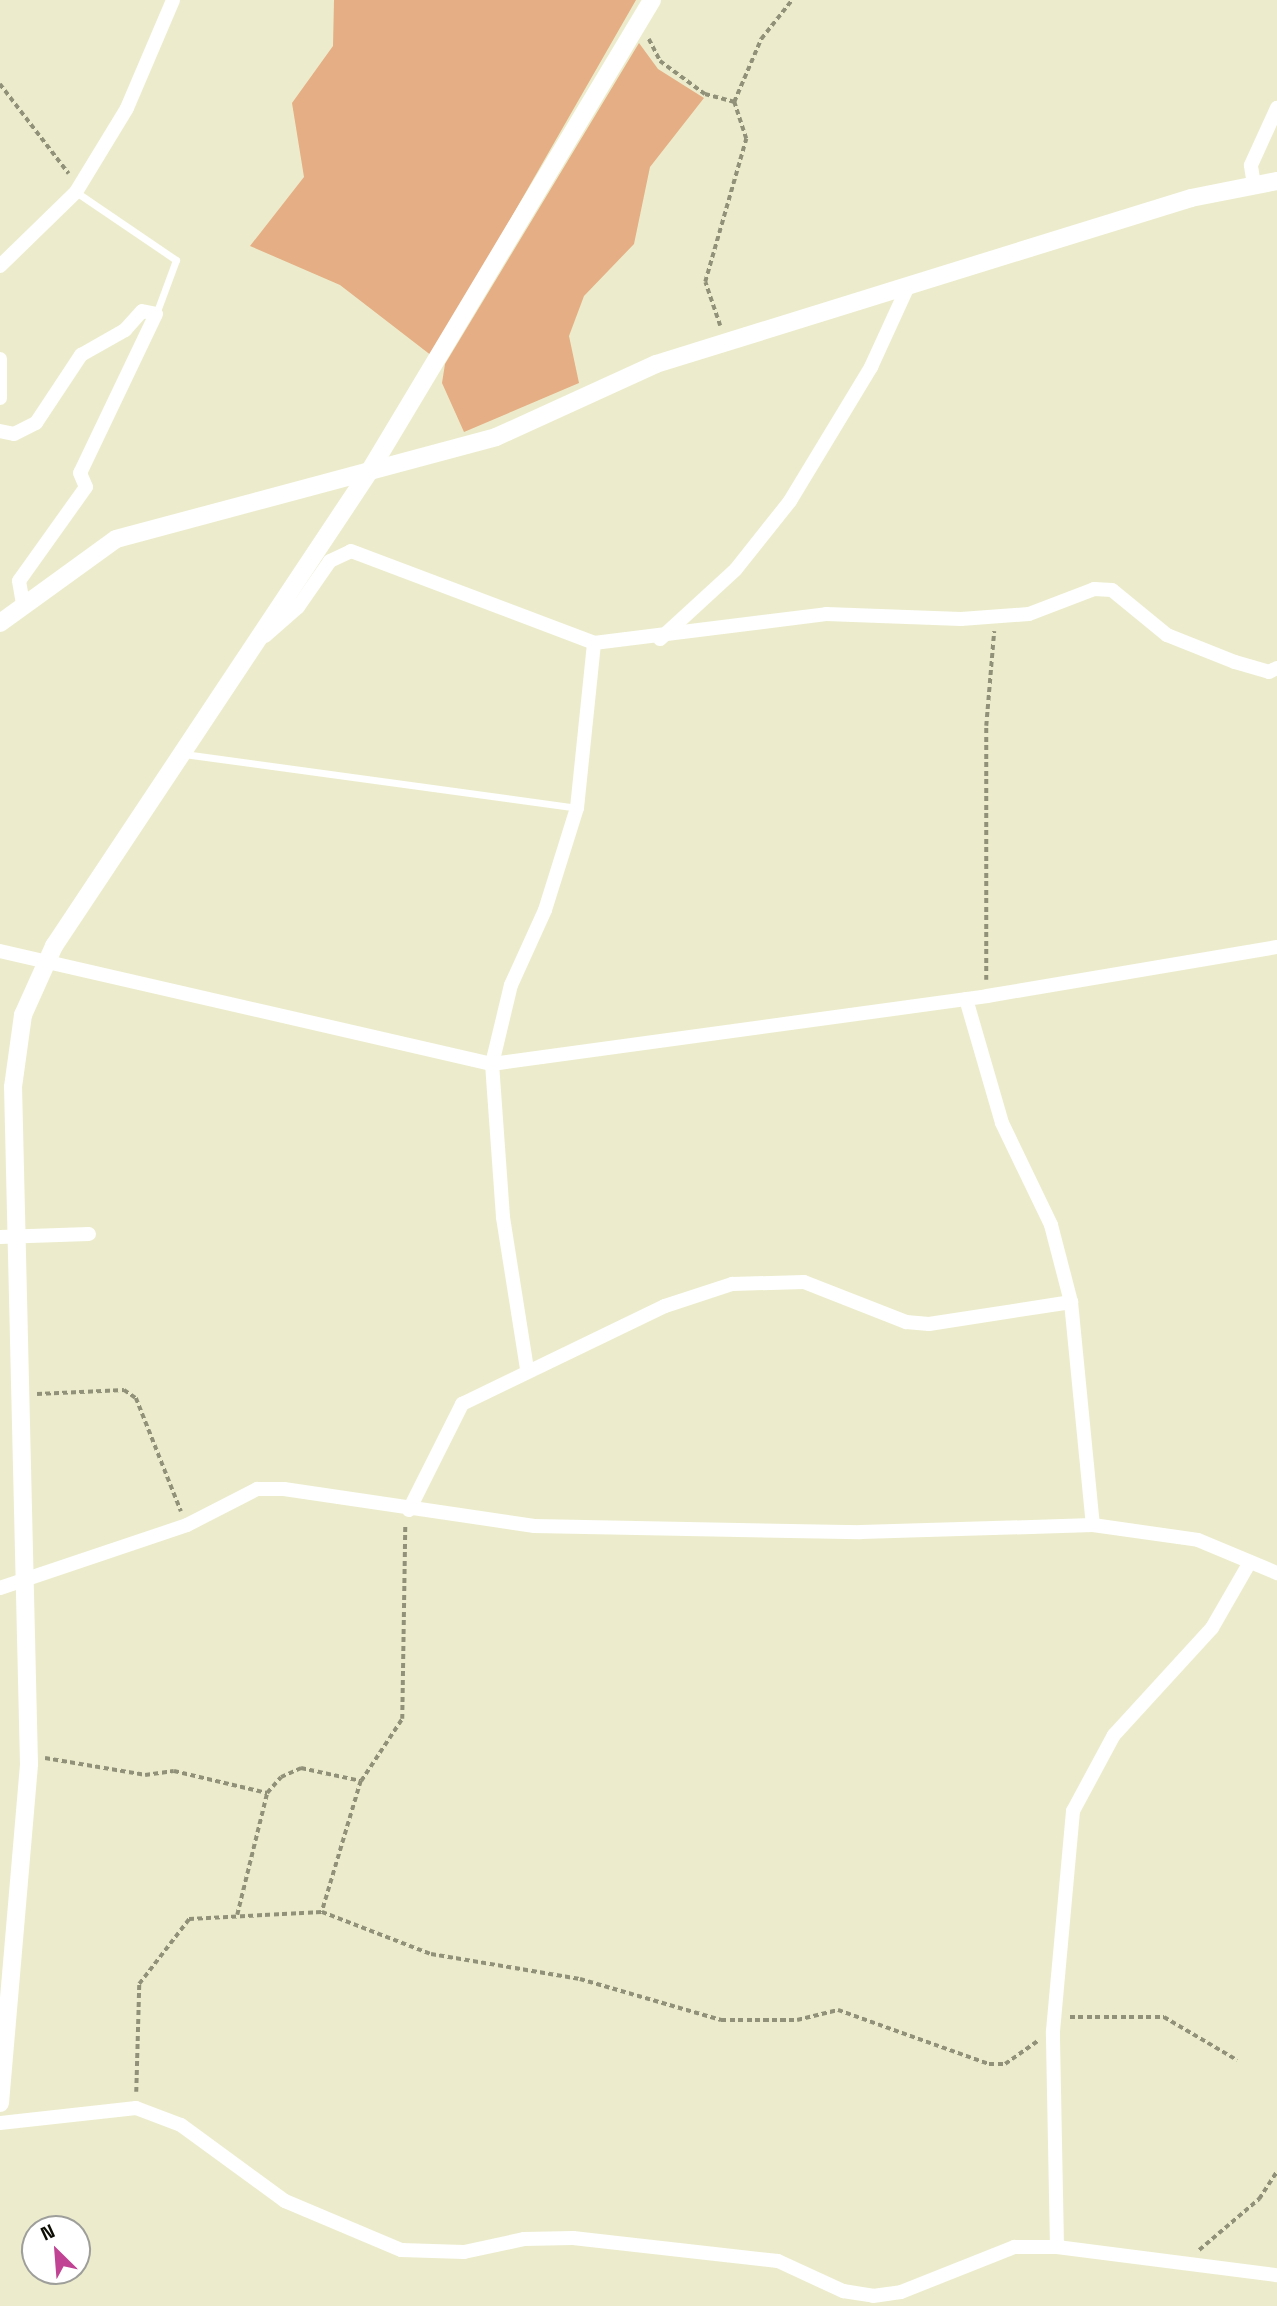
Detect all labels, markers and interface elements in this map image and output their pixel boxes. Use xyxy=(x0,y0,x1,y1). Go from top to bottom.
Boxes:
north arrow xyxy=(21,2215,91,2285)
text: N xyxy=(37,2218,59,2246)

